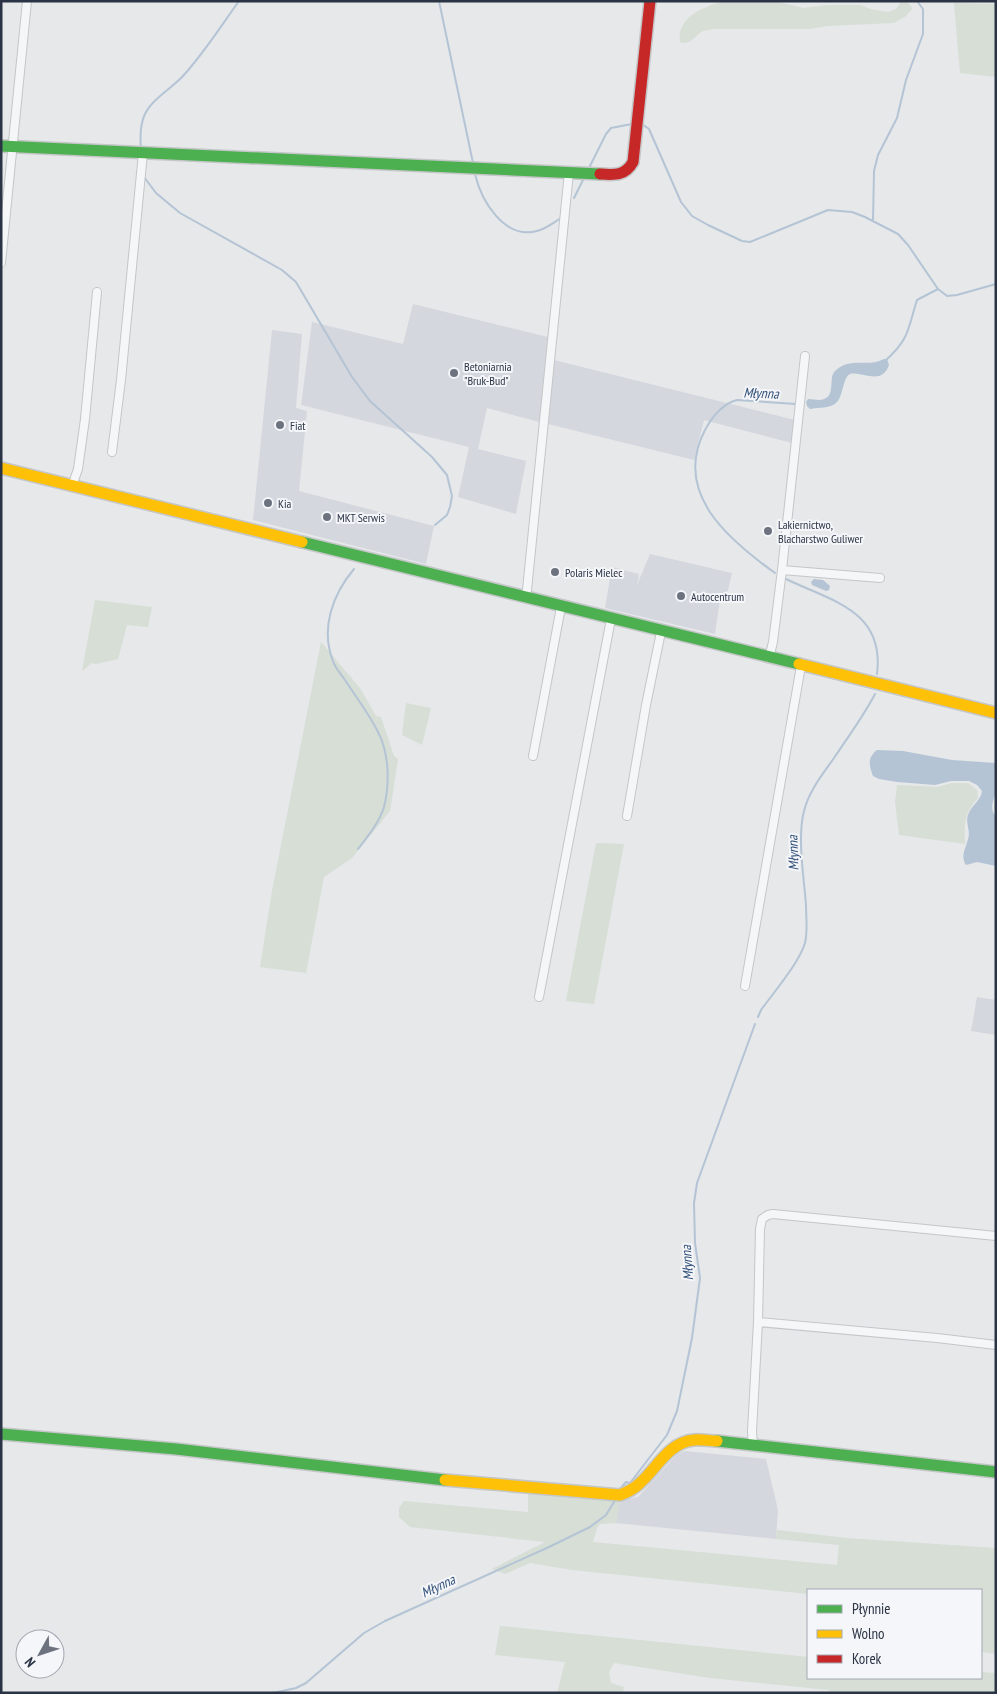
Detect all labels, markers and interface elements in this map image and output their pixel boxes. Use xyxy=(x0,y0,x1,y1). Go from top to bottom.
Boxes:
place label: Betoniarnia "Bruk-Bud" xyxy=(464,359,512,388)
marker: Betoniarnia "Bruk-Bud" xyxy=(448,367,460,379)
water label: Młynna xyxy=(743,383,780,403)
place label: Fiat xyxy=(290,418,306,433)
marker: Fiat xyxy=(274,419,286,431)
place label: Kia xyxy=(278,496,292,511)
marker: Kia xyxy=(262,497,274,509)
place label: MKT Serwis xyxy=(337,510,385,525)
marker: MKT Serwis xyxy=(321,511,333,523)
place label: Lakiernictwo, Blacharstwo Guliwer xyxy=(778,517,863,546)
marker: Lakiernictwo, Blacharstwo Guliwer xyxy=(762,525,774,537)
place label: Polaris Mielec xyxy=(565,565,623,580)
marker: Polaris Mielec xyxy=(549,566,561,578)
place label: Autocentrum xyxy=(691,589,744,604)
marker: Autocentrum xyxy=(675,590,687,602)
water label: Młynna xyxy=(783,834,803,871)
water label: Młynna xyxy=(677,1243,697,1281)
water label: Młynna xyxy=(418,1570,459,1602)
legend xyxy=(807,1589,982,1679)
text: Płynnie xyxy=(852,1599,891,1618)
text: Wolno xyxy=(852,1624,885,1643)
north arrow xyxy=(15,1629,65,1679)
text: Korek xyxy=(852,1649,882,1668)
text: N xyxy=(21,1654,39,1671)

